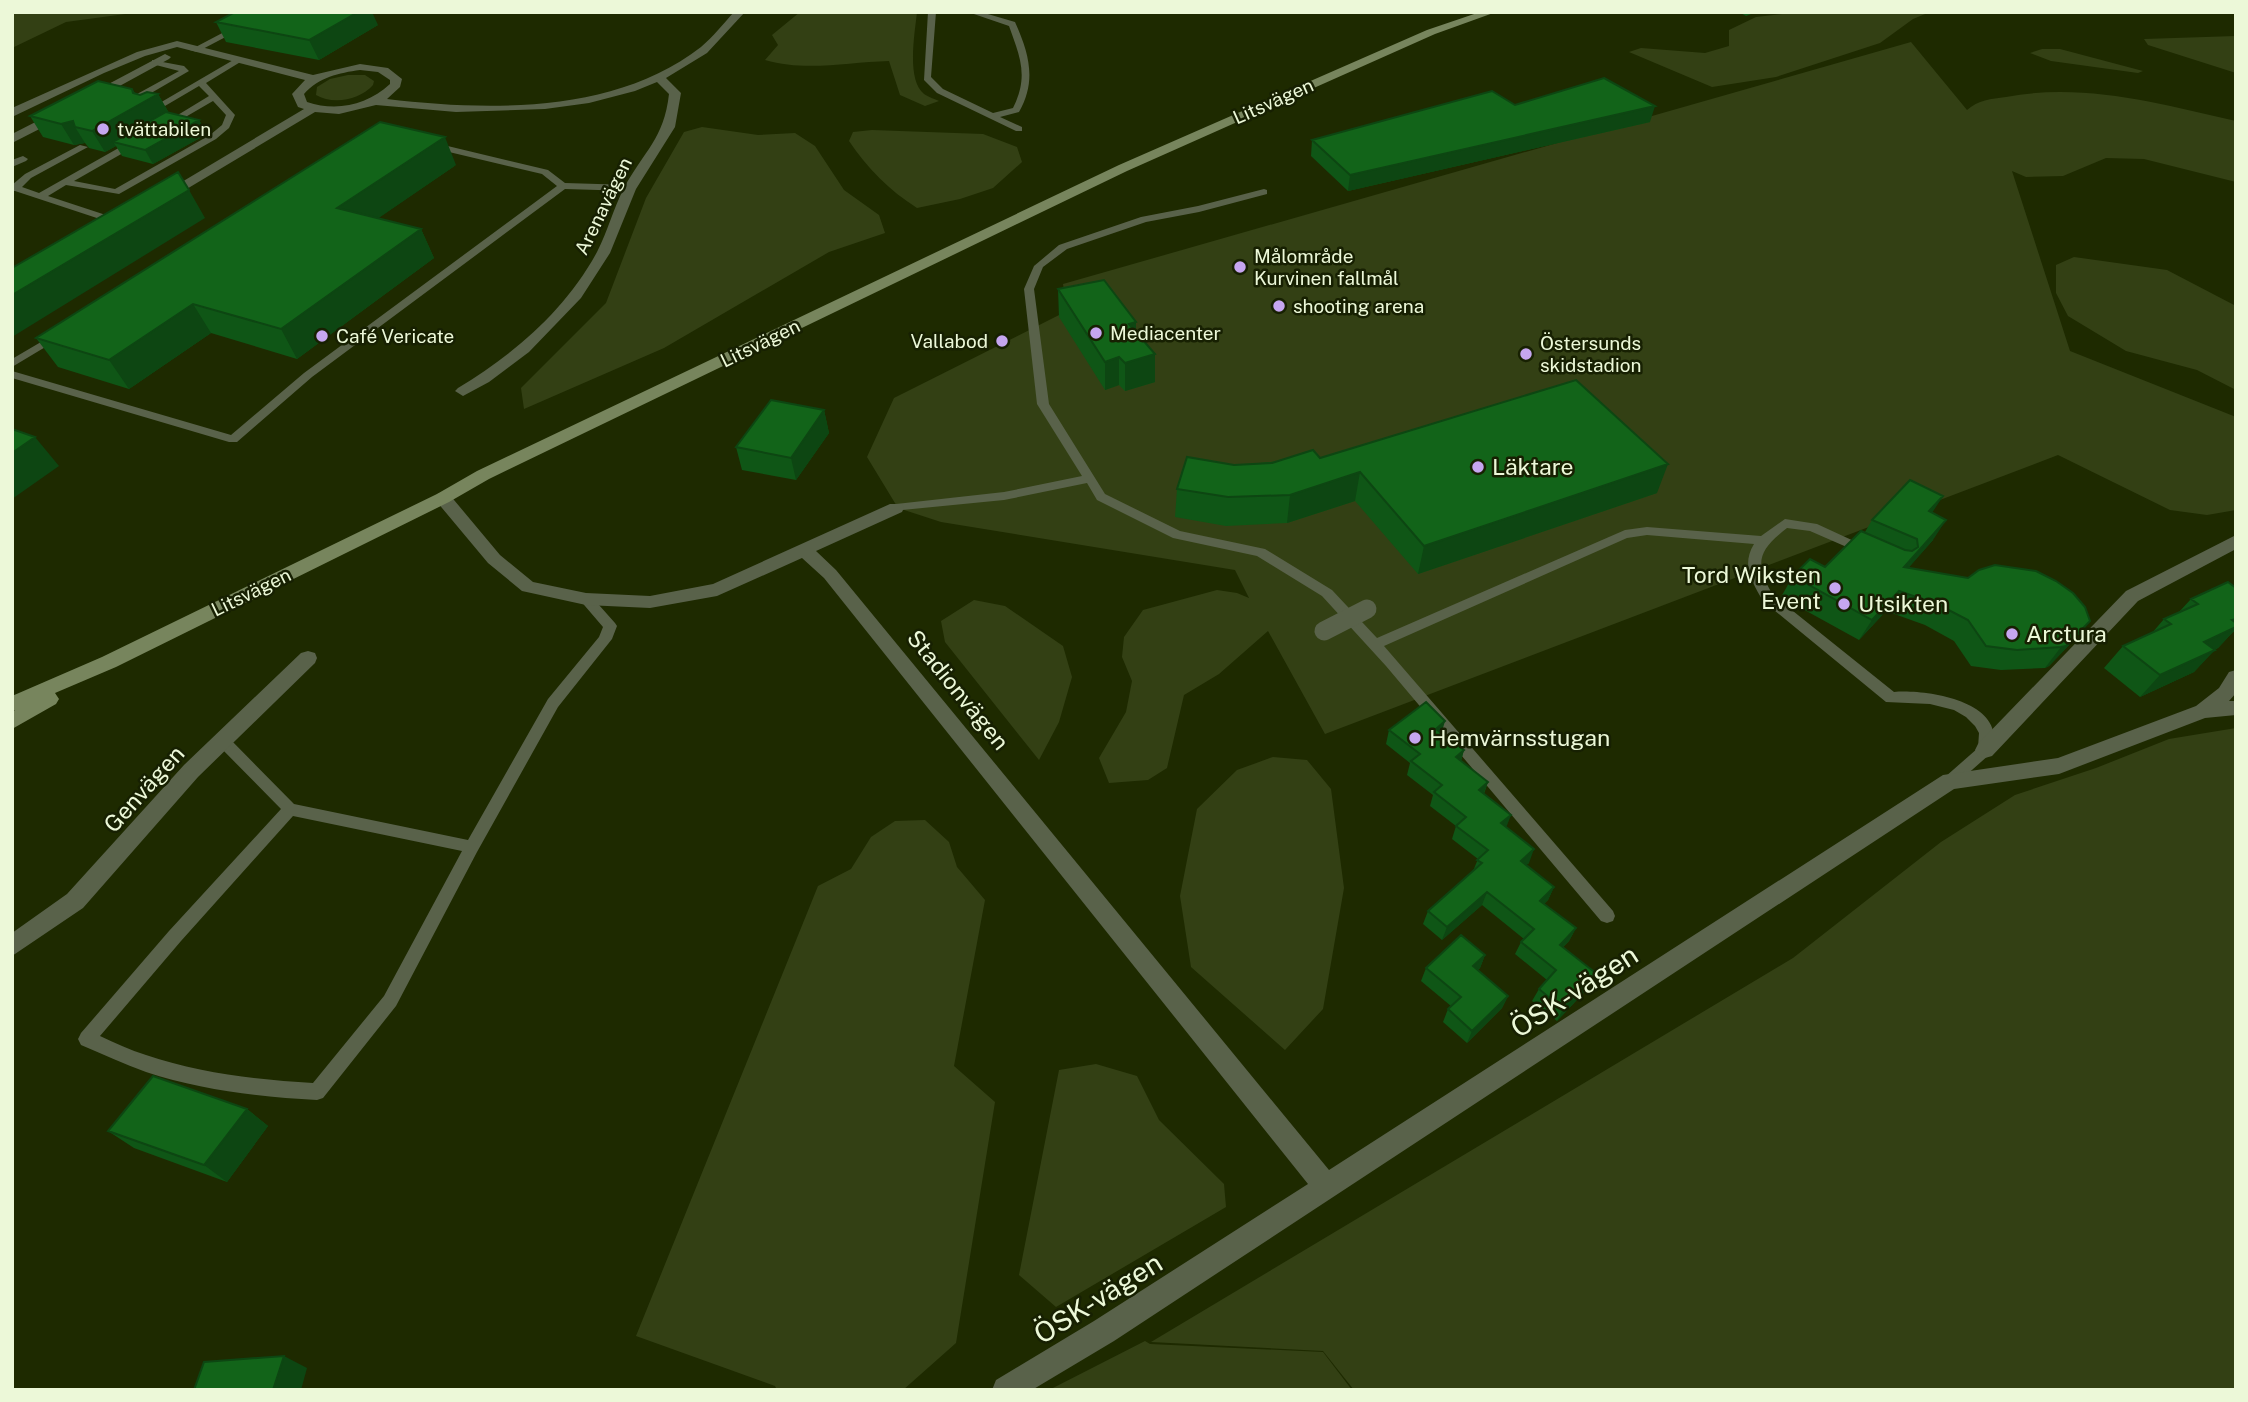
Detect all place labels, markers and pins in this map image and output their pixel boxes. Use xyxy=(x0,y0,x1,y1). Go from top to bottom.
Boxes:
place label: tvättabilen xyxy=(117,118,211,140)
marker: tvättabilen xyxy=(95,121,111,137)
place label: Målområde Kurvinen fallmål xyxy=(1254,245,1399,289)
marker: Målområde Kurvinen fallmål xyxy=(1232,259,1248,275)
place label: shooting arena xyxy=(1293,295,1424,317)
marker: shooting arena xyxy=(1271,298,1287,314)
place label: Mediacenter xyxy=(1110,322,1221,344)
place label: Café Vericate xyxy=(336,325,454,347)
marker: Mediacenter xyxy=(1088,325,1104,341)
marker: Café Vericate xyxy=(314,328,330,344)
place label: Vallabod xyxy=(910,330,988,352)
place label: Östersunds skidstadion xyxy=(1540,332,1641,376)
marker: Vallabod xyxy=(994,333,1010,349)
marker: Östersunds skidstadion xyxy=(1518,346,1534,362)
place label: Läktare xyxy=(1492,453,1574,480)
marker: Läktare xyxy=(1470,459,1486,475)
place label: Tord Wiksten Event xyxy=(1682,561,1821,614)
marker: Tord Wiksten Event xyxy=(1827,580,1843,596)
place label: Utsikten xyxy=(1858,590,1948,617)
marker: Utsikten xyxy=(1836,596,1852,612)
place label: Arctura xyxy=(2026,620,2107,647)
marker: Arctura xyxy=(2004,626,2020,642)
place label: Hemvärnsstugan xyxy=(1429,724,1610,751)
marker: Hemvärnsstugan xyxy=(1407,730,1423,746)

